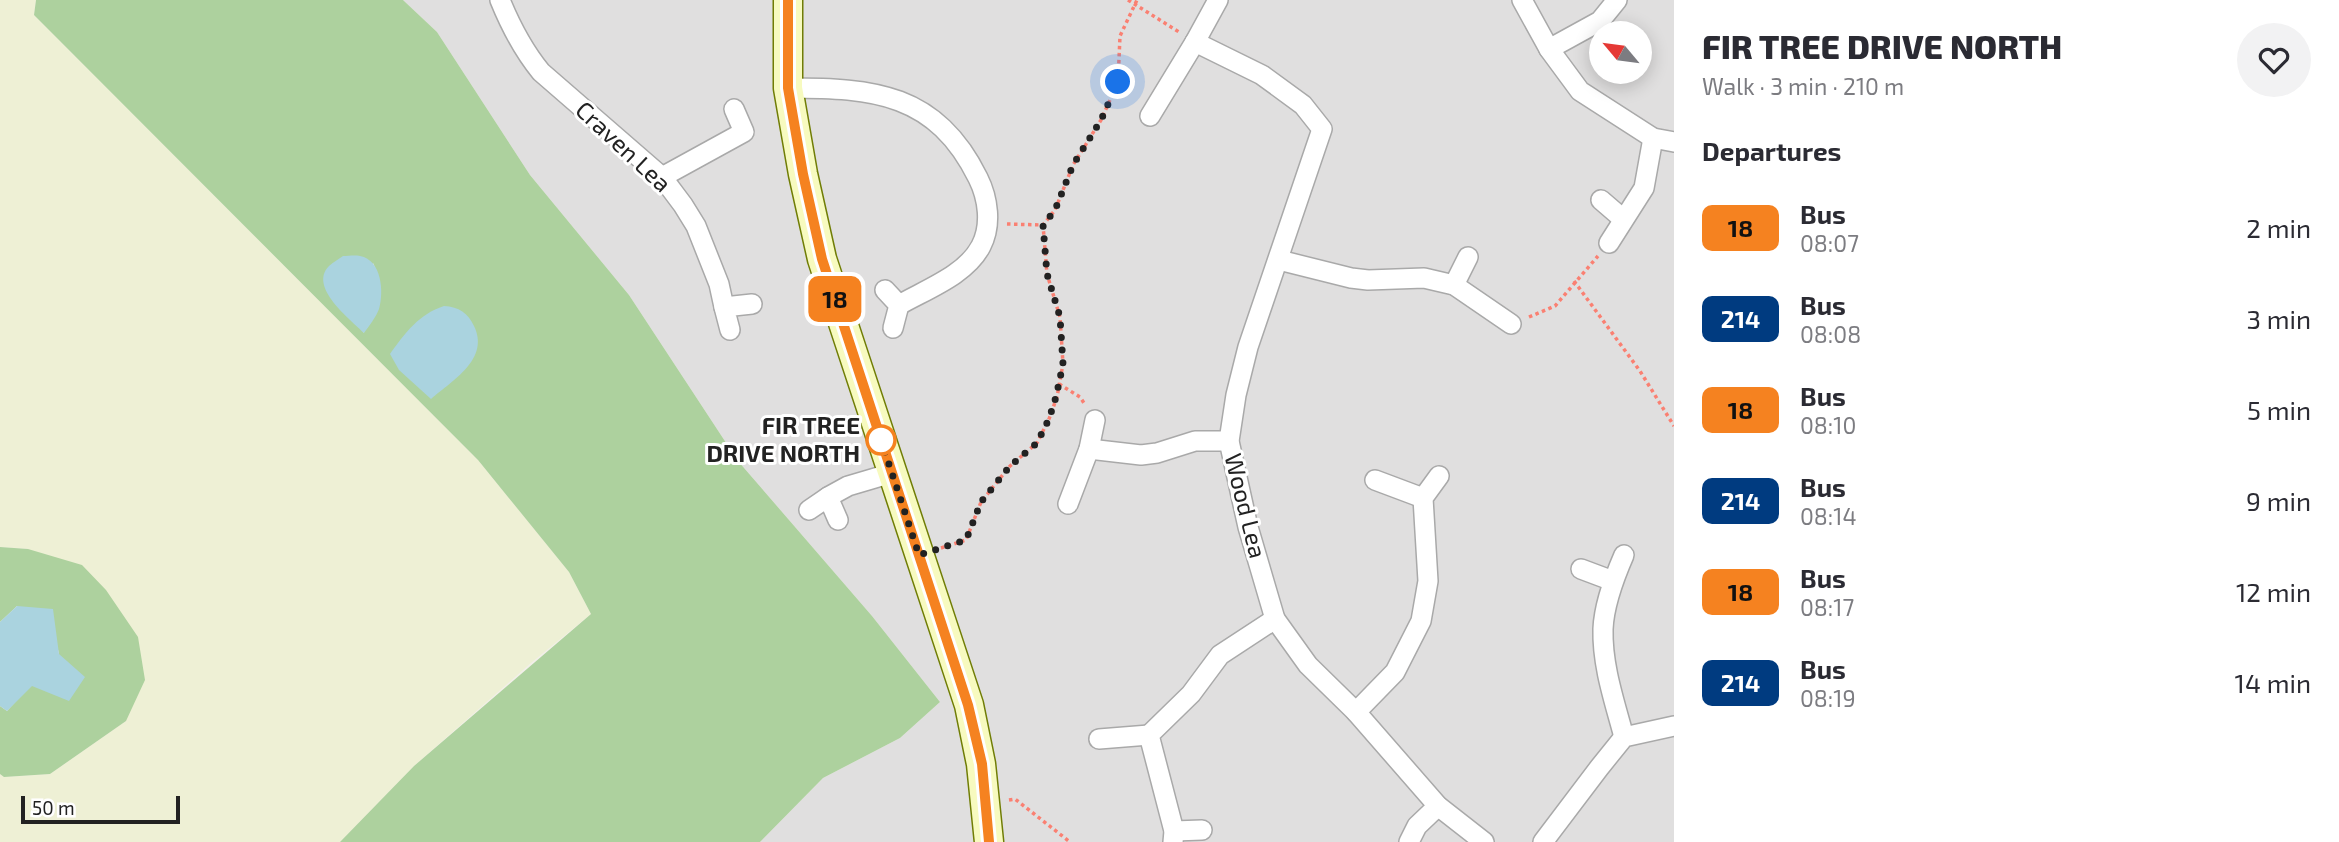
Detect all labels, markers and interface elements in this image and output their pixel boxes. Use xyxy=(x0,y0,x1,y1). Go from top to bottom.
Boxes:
north arrow xyxy=(1589,21,1652,84)
map controls xyxy=(1589,21,1652,84)
button: heart xyxy=(2237,23,2311,97)
text: FIR TREE DRIVE NORTH xyxy=(1702,26,2062,66)
your location xyxy=(1100,64,1135,99)
text: Walk · 3 min · 210 m xyxy=(1702,72,1904,100)
street label: Craven Lea xyxy=(570,95,678,197)
text: Departures xyxy=(1702,135,1841,166)
text: Bus xyxy=(1800,198,1846,229)
text: 2 min xyxy=(2246,212,2311,243)
text: 18 xyxy=(1728,213,1753,242)
text: 08:07 xyxy=(1800,229,1859,257)
line badge: 18 xyxy=(804,276,866,322)
text: 18 xyxy=(822,284,848,313)
text: Bus xyxy=(1800,289,1846,320)
text: 3 min xyxy=(2246,303,2311,334)
text: 214 xyxy=(1721,304,1760,333)
text: 08:08 xyxy=(1800,320,1861,348)
text: Bus xyxy=(1800,380,1846,411)
text: 5 min xyxy=(2247,394,2311,425)
text: 18 xyxy=(1728,395,1753,424)
place label: FIR TREE DRIVE NORTH xyxy=(706,410,860,467)
text: 08:10 xyxy=(1800,411,1856,439)
marker: FIR TREE DRIVE NORTH xyxy=(866,425,896,455)
street label: Wood Lea xyxy=(1219,450,1273,561)
text: Bus xyxy=(1800,471,1846,502)
text: 9 min xyxy=(2246,485,2311,516)
text: 214 xyxy=(1721,486,1760,515)
text: 08:14 xyxy=(1800,502,1857,530)
text: Bus xyxy=(1800,562,1846,593)
text: 12 min xyxy=(2236,576,2311,607)
text: 18 xyxy=(1728,577,1753,606)
text: 08:17 xyxy=(1800,593,1854,621)
text: Bus xyxy=(1800,653,1846,684)
text: 14 min xyxy=(2235,667,2311,698)
text: 214 xyxy=(1721,668,1760,697)
text: 08:19 xyxy=(1800,684,1856,712)
scale bar xyxy=(21,793,180,825)
text: 50 m xyxy=(32,796,75,819)

